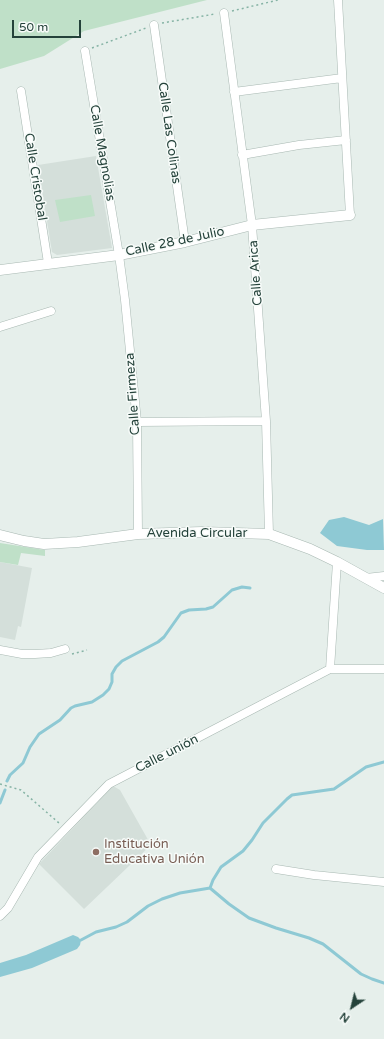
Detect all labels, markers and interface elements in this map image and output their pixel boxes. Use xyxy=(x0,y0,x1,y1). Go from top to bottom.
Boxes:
scale bar xyxy=(14,12,83,38)
text: 50 m xyxy=(19,20,48,34)
street label: Calle Las Colinas xyxy=(154,81,184,185)
street label: Calle Magnolias xyxy=(86,104,118,202)
street label: Calle Cristobal xyxy=(20,132,50,222)
street label: Calle 28 de Julio xyxy=(124,224,226,260)
street label: Calle Arica xyxy=(246,240,266,306)
street label: Calle Firmeza xyxy=(122,352,144,436)
street label: Avenida Circular xyxy=(147,526,247,542)
street label: Calle unión xyxy=(133,732,201,776)
place label: Institución Educativa Unión xyxy=(104,837,205,868)
marker: Institución Educativa Unión xyxy=(91,847,101,857)
north arrow xyxy=(332,987,372,1027)
text: N xyxy=(337,1009,352,1025)

